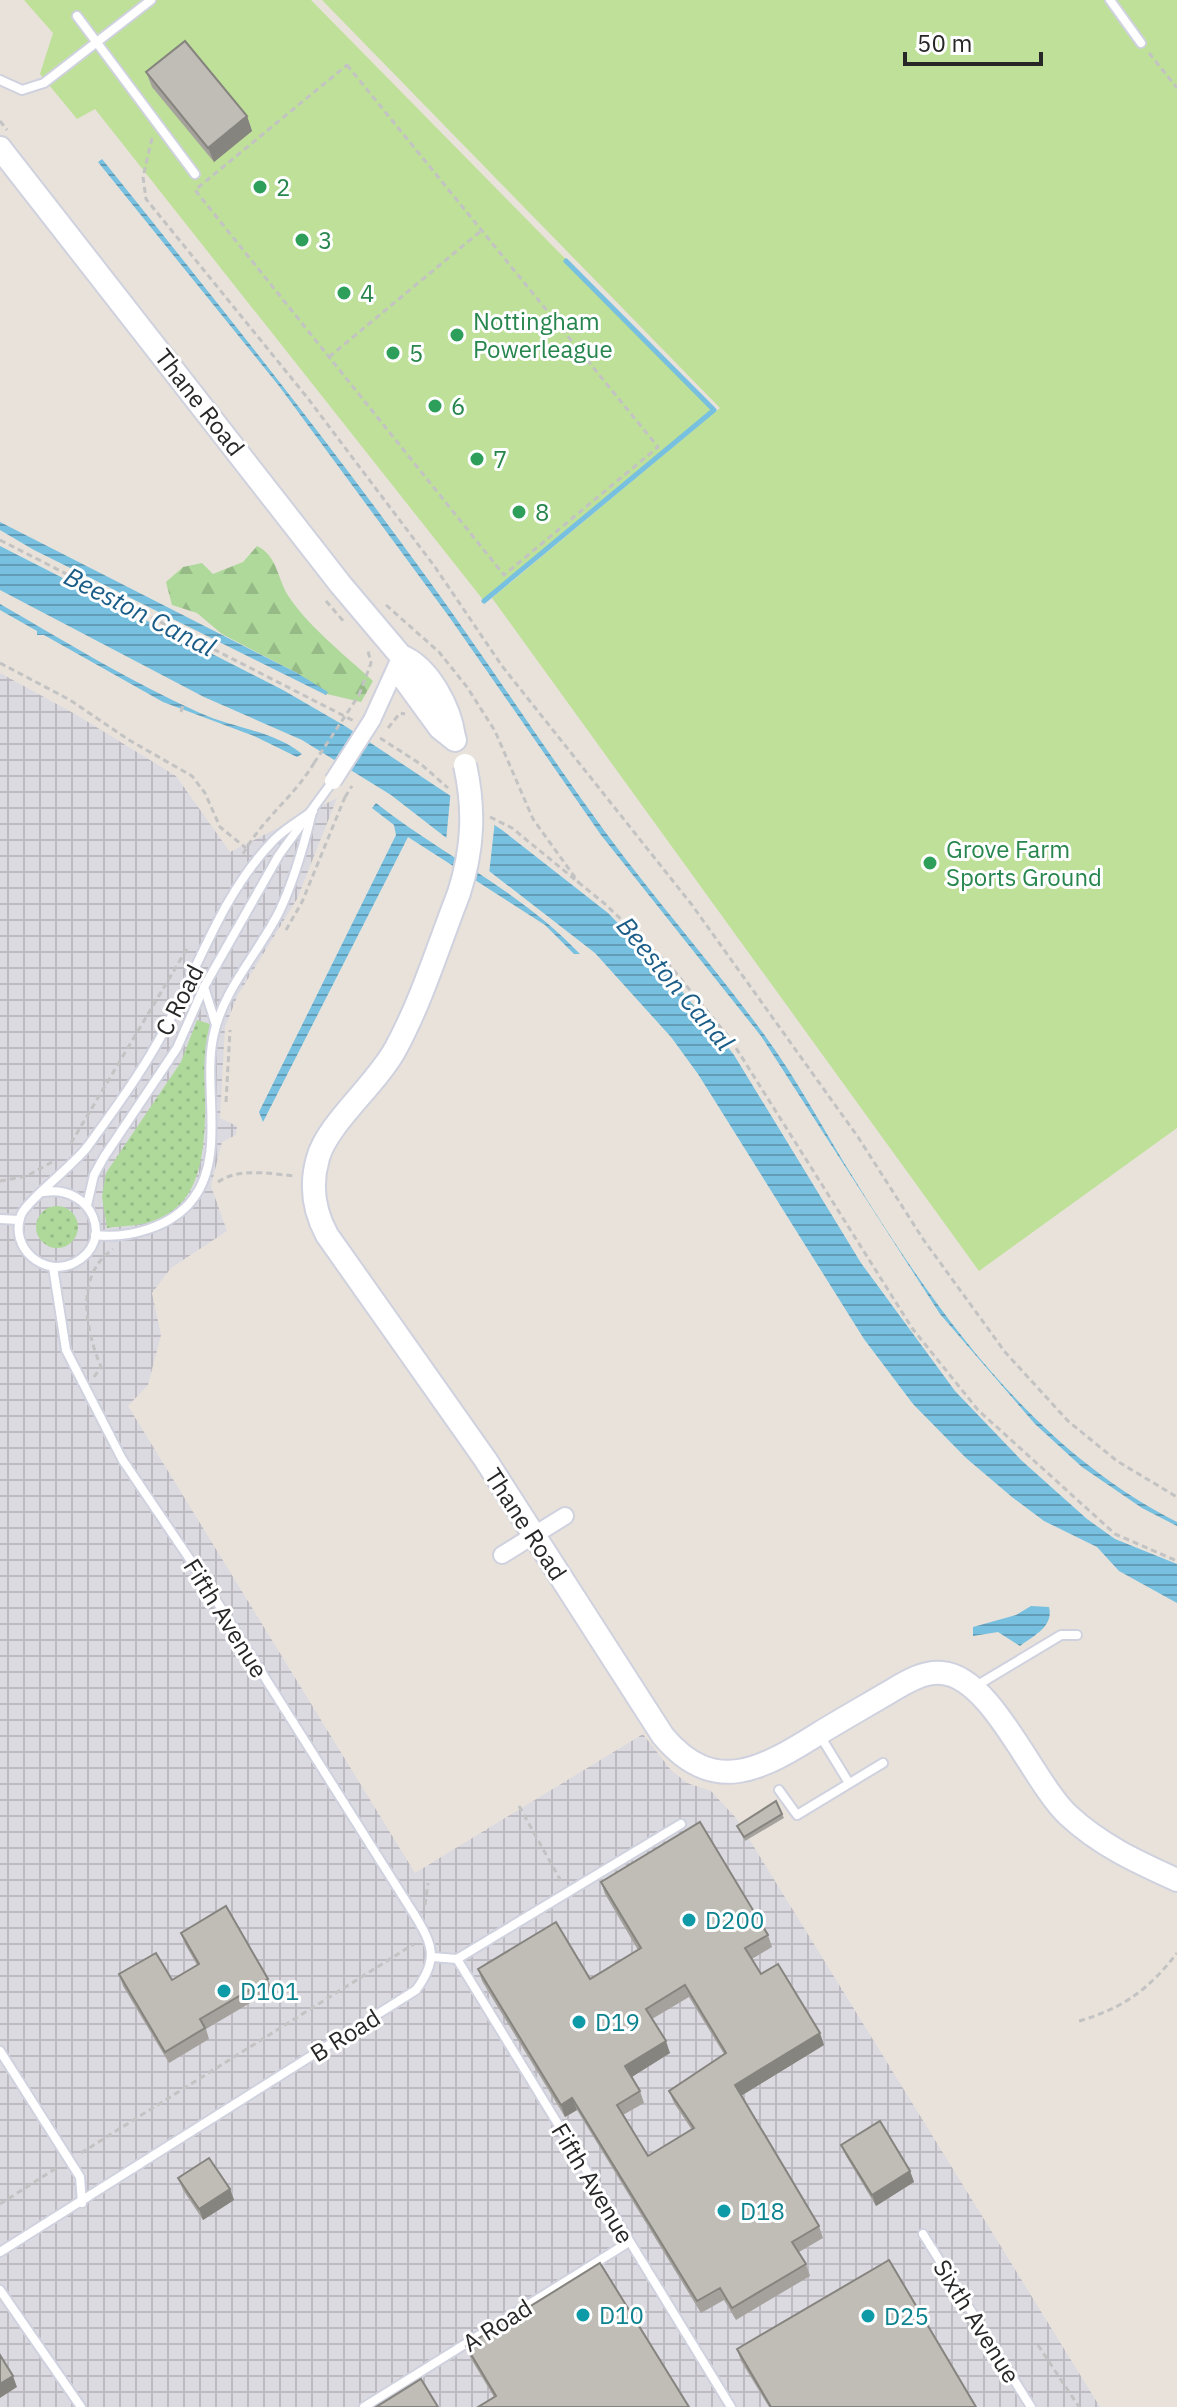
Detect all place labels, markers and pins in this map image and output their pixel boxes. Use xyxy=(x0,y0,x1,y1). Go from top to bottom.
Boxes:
place label: 2 xyxy=(276,171,290,203)
marker: 2 xyxy=(251,178,269,196)
place label: 3 xyxy=(318,224,332,256)
marker: 3 xyxy=(293,231,311,249)
place label: 4 xyxy=(360,277,374,309)
marker: 4 xyxy=(335,284,353,302)
place label: Nottingham Powerleague xyxy=(473,305,613,365)
marker: Nottingham Powerleague xyxy=(448,326,466,344)
place label: 5 xyxy=(409,337,423,369)
marker: 5 xyxy=(384,344,402,362)
place label: 6 xyxy=(451,390,465,422)
marker: 6 xyxy=(426,397,444,415)
place label: 7 xyxy=(493,443,507,475)
marker: 7 xyxy=(468,450,486,468)
place label: 8 xyxy=(535,496,549,528)
marker: 8 xyxy=(510,503,528,521)
place label: Grove Farm Sports Ground xyxy=(946,833,1102,893)
marker: Grove Farm Sports Ground xyxy=(921,854,939,872)
place label: D200 xyxy=(705,1904,764,1936)
marker: D200 xyxy=(680,1911,698,1929)
place label: D101 xyxy=(240,1975,299,2007)
marker: D101 xyxy=(215,1982,233,2000)
place label: D19 xyxy=(595,2006,640,2038)
marker: D19 xyxy=(570,2013,588,2031)
place label: D18 xyxy=(740,2195,785,2227)
marker: D18 xyxy=(715,2202,733,2220)
place label: D10 xyxy=(599,2299,644,2331)
place label: D25 xyxy=(884,2300,929,2332)
marker: D10 xyxy=(574,2306,592,2324)
marker: D25 xyxy=(859,2307,877,2325)

